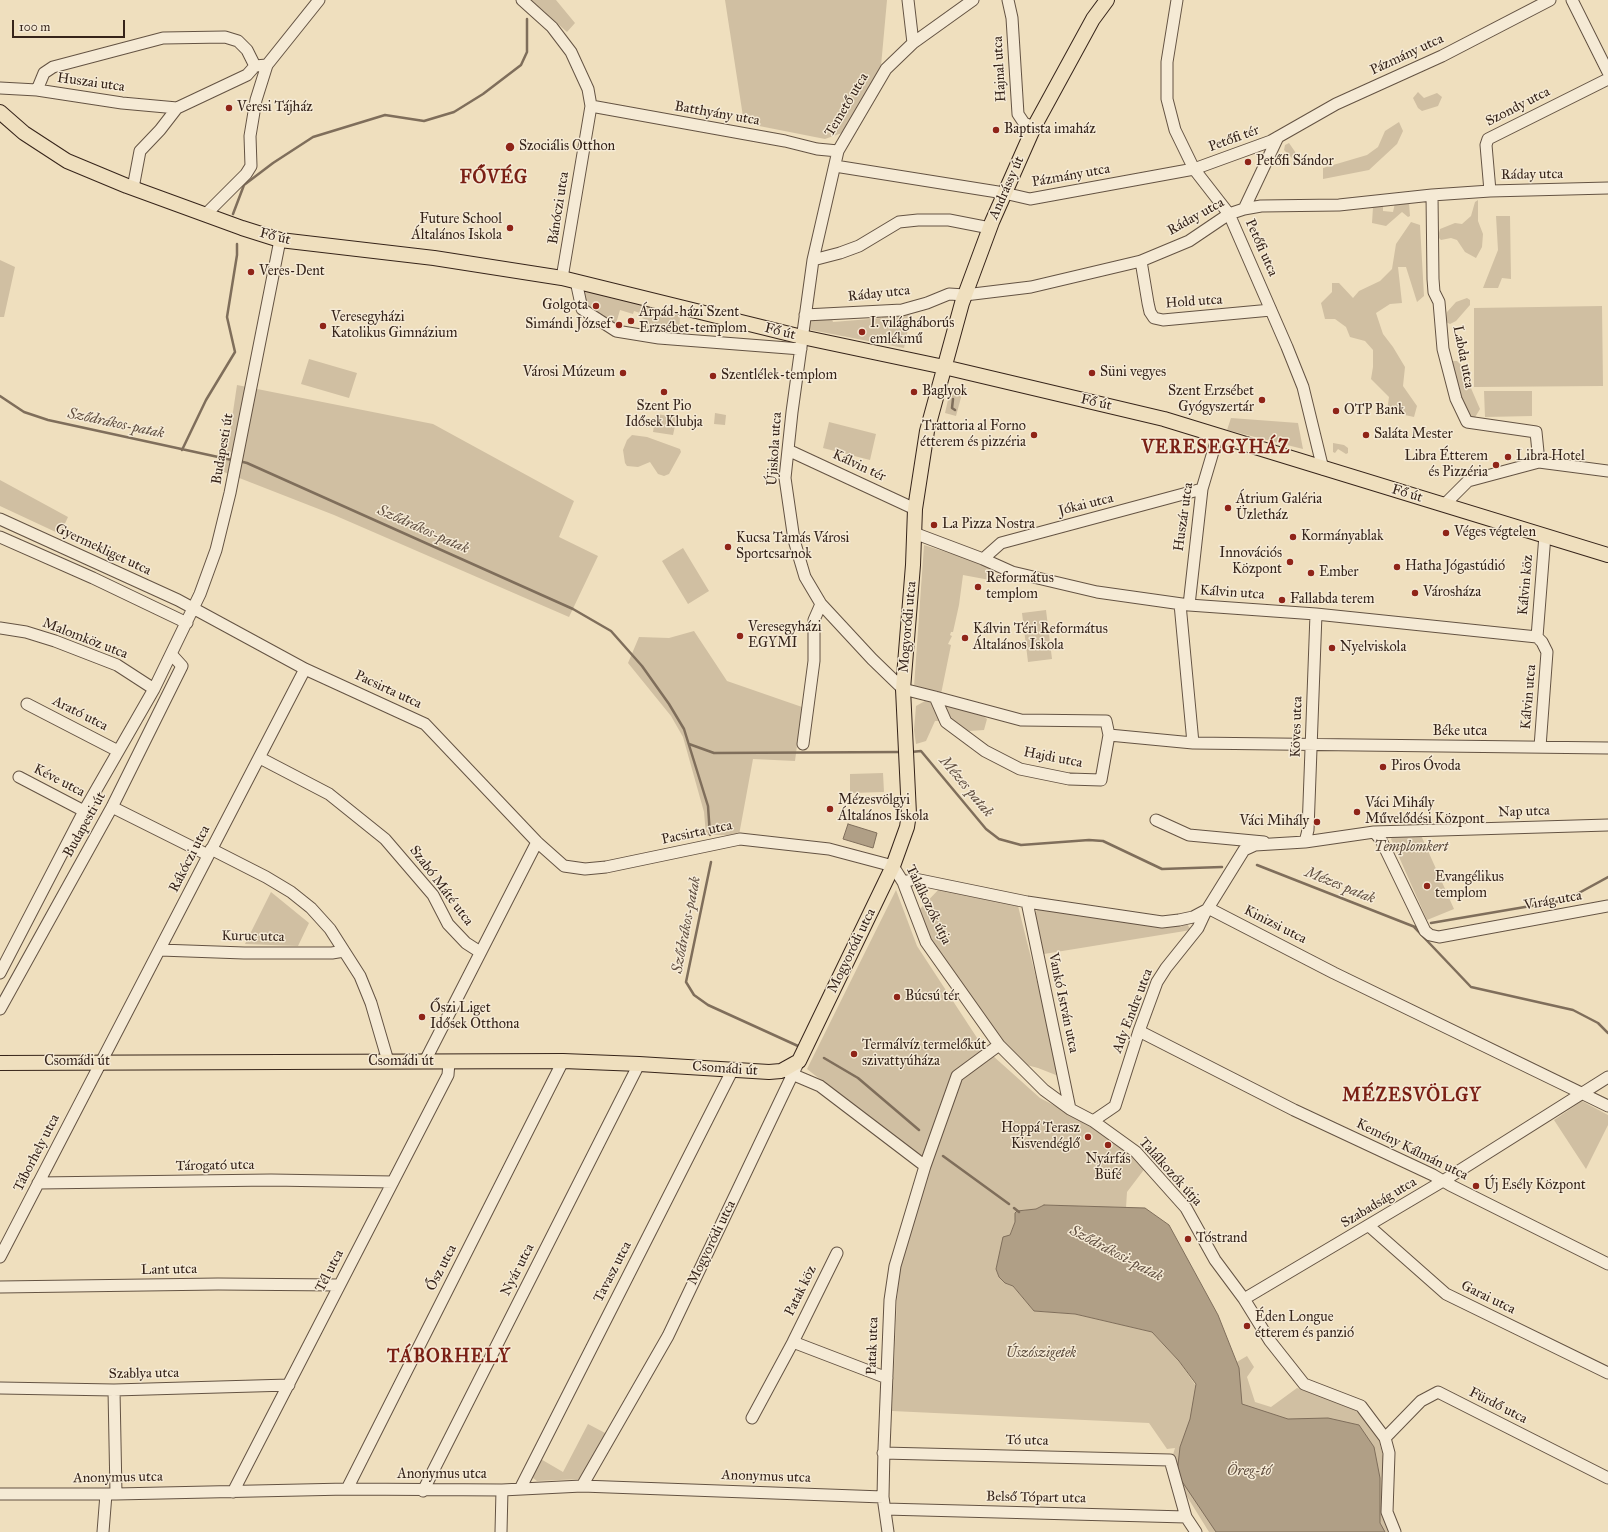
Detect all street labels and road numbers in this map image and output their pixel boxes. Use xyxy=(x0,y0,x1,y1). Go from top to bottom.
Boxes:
street label: Pázmány utca xyxy=(1368,31,1446,79)
street label: Hajnal utca xyxy=(990,36,1010,102)
street label: Huszai utca xyxy=(56,70,126,96)
street label: Temető utca xyxy=(821,70,873,140)
street label: Szondy utca xyxy=(1483,84,1553,130)
street label: Batthyány utca xyxy=(673,98,761,130)
street label: Petőfi tér xyxy=(1206,122,1262,156)
street label: Andrássy út xyxy=(986,154,1028,222)
street label: Pázmány utca xyxy=(1031,161,1111,191)
street label: Ráday utca xyxy=(1501,166,1563,184)
street label: Bánóczi utca xyxy=(545,170,573,246)
street label: Ráday utca xyxy=(1165,195,1227,239)
street label: Petőfi utca xyxy=(1241,217,1281,279)
street label: Fő út xyxy=(258,225,292,249)
street label: Ráday utca xyxy=(847,282,911,306)
street label: Hold utca xyxy=(1165,292,1223,312)
street label: Fő út xyxy=(763,320,797,344)
street label: Labda utca xyxy=(1449,324,1477,390)
street label: Fő út xyxy=(1079,391,1113,415)
street label: Budapesti út xyxy=(208,412,238,486)
street label: Újiskola utca xyxy=(764,412,786,486)
street label: Kálvin tér xyxy=(830,446,888,486)
street label: Huszár utca xyxy=(1171,481,1197,553)
street label: Fő út xyxy=(1390,481,1424,507)
street label: Jókai utca xyxy=(1057,490,1115,520)
street label: Gyermekliget utca xyxy=(52,520,154,580)
street label: Kálvin köz xyxy=(1515,554,1537,616)
street label: Mogyoródi utca xyxy=(896,580,920,674)
street label: Kálvin utca xyxy=(1199,582,1265,604)
street label: Malomköz utca xyxy=(40,615,130,663)
street label: Kálvin utca xyxy=(1518,664,1540,730)
street label: Pacsirta utca xyxy=(352,667,424,713)
street label: Arató utca xyxy=(49,693,111,735)
street label: Köves utca xyxy=(1288,696,1306,758)
street label: Béke utca xyxy=(1433,724,1487,740)
street label: Hajdi utca xyxy=(1022,744,1084,772)
street label: Kéve utca xyxy=(31,761,87,801)
street label: Budapesti út xyxy=(60,790,110,860)
street label: Nap utca xyxy=(1498,803,1550,821)
street label: Pacsirta utca xyxy=(660,817,734,849)
street label: Rákóczi utca xyxy=(166,823,214,895)
street label: Szabó Máté utca xyxy=(405,843,477,929)
street label: Találkozók útja xyxy=(901,862,955,948)
street label: Virág utca xyxy=(1523,888,1583,914)
street label: Kinizsi utca xyxy=(1241,902,1309,948)
street label: Mogyoródi utca xyxy=(824,906,880,996)
street label: Kuruc utca xyxy=(221,928,285,946)
street label: Vankó István utca xyxy=(1044,951,1082,1055)
street label: Ady Endre utca xyxy=(1109,967,1157,1055)
street label: Csomádi út xyxy=(44,1054,110,1070)
street label: Csomádi út xyxy=(368,1054,434,1070)
street label: Csomádi út xyxy=(692,1058,758,1080)
street label: Táborhely utca xyxy=(10,1111,64,1195)
street label: Kemény Kálmán utca xyxy=(1353,1116,1471,1184)
street label: Találkozók útja xyxy=(1135,1134,1205,1210)
street label: Tárogató utca xyxy=(175,1157,255,1175)
street label: Szabadság utca xyxy=(1338,1174,1420,1232)
street label: Mogyoródi utca xyxy=(684,1198,740,1288)
street label: Tavasz utca xyxy=(591,1239,635,1305)
street label: Nyár utca xyxy=(498,1241,538,1299)
street label: Ősz utca xyxy=(423,1242,461,1294)
street label: Tél utca xyxy=(312,1247,348,1295)
street label: Lant utca xyxy=(141,1261,197,1279)
street label: Patak köz xyxy=(782,1263,820,1319)
street label: Garai utca xyxy=(1458,1278,1518,1318)
street label: Patak utca xyxy=(864,1317,882,1375)
street label: Szablya utca xyxy=(109,1365,179,1383)
street label: Fürdő utca xyxy=(1466,1384,1530,1428)
street label: Tó utca xyxy=(1005,1432,1049,1450)
street label: Anonymus utca xyxy=(397,1467,487,1483)
street label: Anonymus utca xyxy=(721,1467,811,1487)
street label: Anonymus utca xyxy=(73,1469,163,1487)
street label: Belső Tópart utca xyxy=(986,1489,1086,1507)

